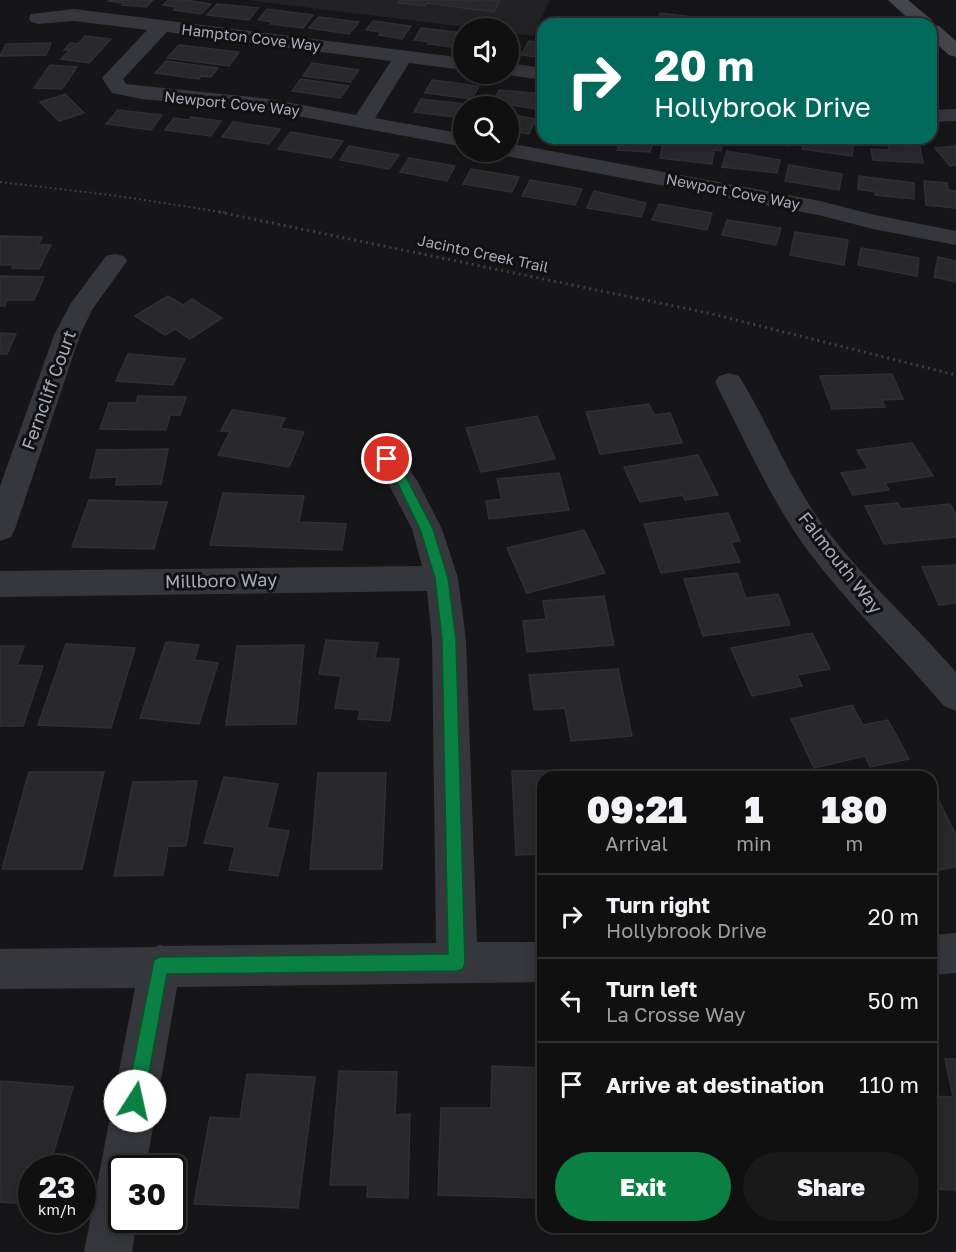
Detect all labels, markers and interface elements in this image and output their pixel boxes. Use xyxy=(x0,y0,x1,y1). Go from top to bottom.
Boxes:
map controls xyxy=(453,18,519,162)
button: sound xyxy=(453,18,519,84)
street label: Hampton Cove Way xyxy=(180,20,322,55)
text: 20 m xyxy=(654,40,754,90)
icon: right xyxy=(555,42,633,120)
street label: Newport Cove Way xyxy=(164,87,301,119)
text: Hollybrook Drive xyxy=(654,91,871,123)
button: search xyxy=(453,96,519,162)
street label: Newport Cove Way xyxy=(665,169,802,213)
street label: Jacinto Creek Trail xyxy=(416,230,550,276)
street label: Ferncliff Court xyxy=(16,327,80,453)
pin xyxy=(361,433,412,484)
icon: arrive xyxy=(370,442,403,475)
street label: Falmouth Way xyxy=(794,507,887,618)
street label: Millboro Way xyxy=(165,568,277,592)
text: 09:21 xyxy=(586,788,687,831)
text: 1 xyxy=(744,788,764,831)
text: 180 xyxy=(821,788,888,831)
text: Arrival xyxy=(605,831,668,855)
text: min xyxy=(736,831,772,855)
text: m xyxy=(845,831,863,855)
text: Turn right xyxy=(606,891,710,918)
icon: right xyxy=(555,900,588,933)
text: 20 m xyxy=(868,903,919,930)
text: Hollybrook Drive xyxy=(606,918,767,942)
text: Turn left xyxy=(606,975,697,1002)
icon: left xyxy=(555,984,588,1017)
text: 50 m xyxy=(868,987,919,1014)
text: La Crosse Way xyxy=(606,1002,745,1026)
icon: arrive xyxy=(555,1068,588,1101)
position arrow xyxy=(103,1069,167,1133)
text: Arrive at destination xyxy=(606,1071,824,1098)
text: 110 m xyxy=(859,1071,919,1098)
button: Exit xyxy=(555,1152,731,1221)
button: Share xyxy=(743,1152,919,1221)
speed limit sign: 30 xyxy=(108,1155,186,1233)
text: 23 xyxy=(39,1169,75,1205)
text: km/h xyxy=(38,1200,76,1218)

